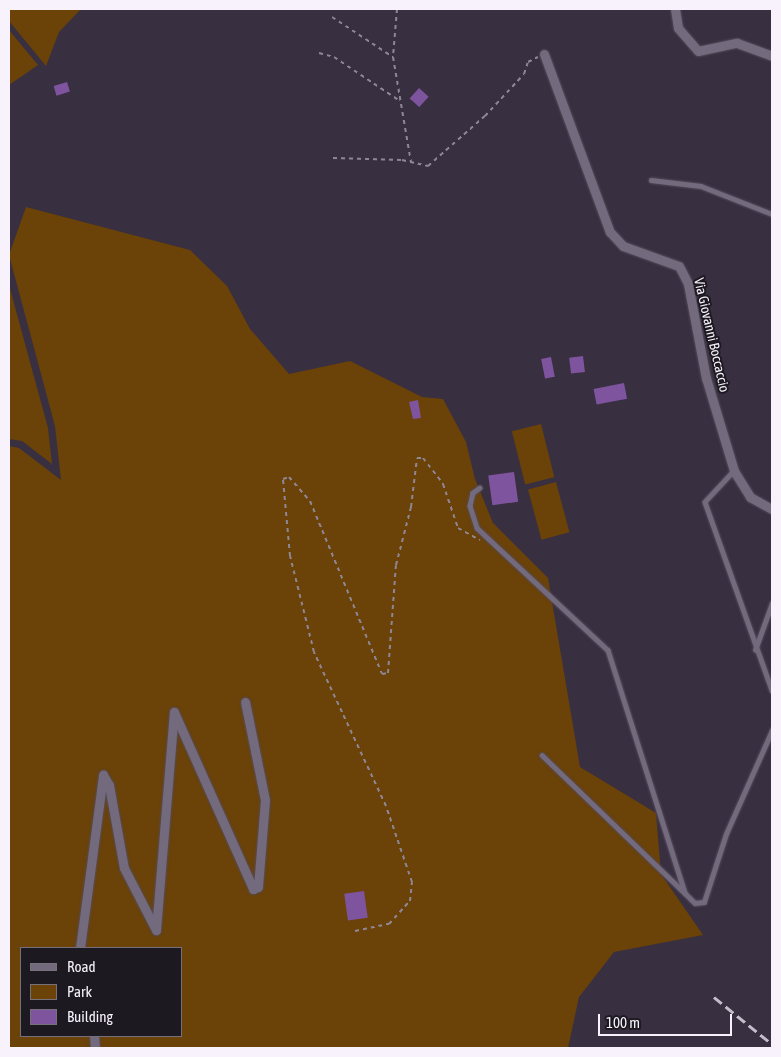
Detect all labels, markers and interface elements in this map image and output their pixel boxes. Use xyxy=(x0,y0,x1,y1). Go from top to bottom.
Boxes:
street label: Via Giovanni Boccaccio xyxy=(691,276,733,394)
legend xyxy=(20,947,182,1037)
text: Road xyxy=(67,958,96,975)
text: Park xyxy=(67,983,92,1000)
scale bar xyxy=(601,1004,735,1036)
text: Building xyxy=(67,1008,113,1025)
text: 100 m xyxy=(606,1014,640,1031)

